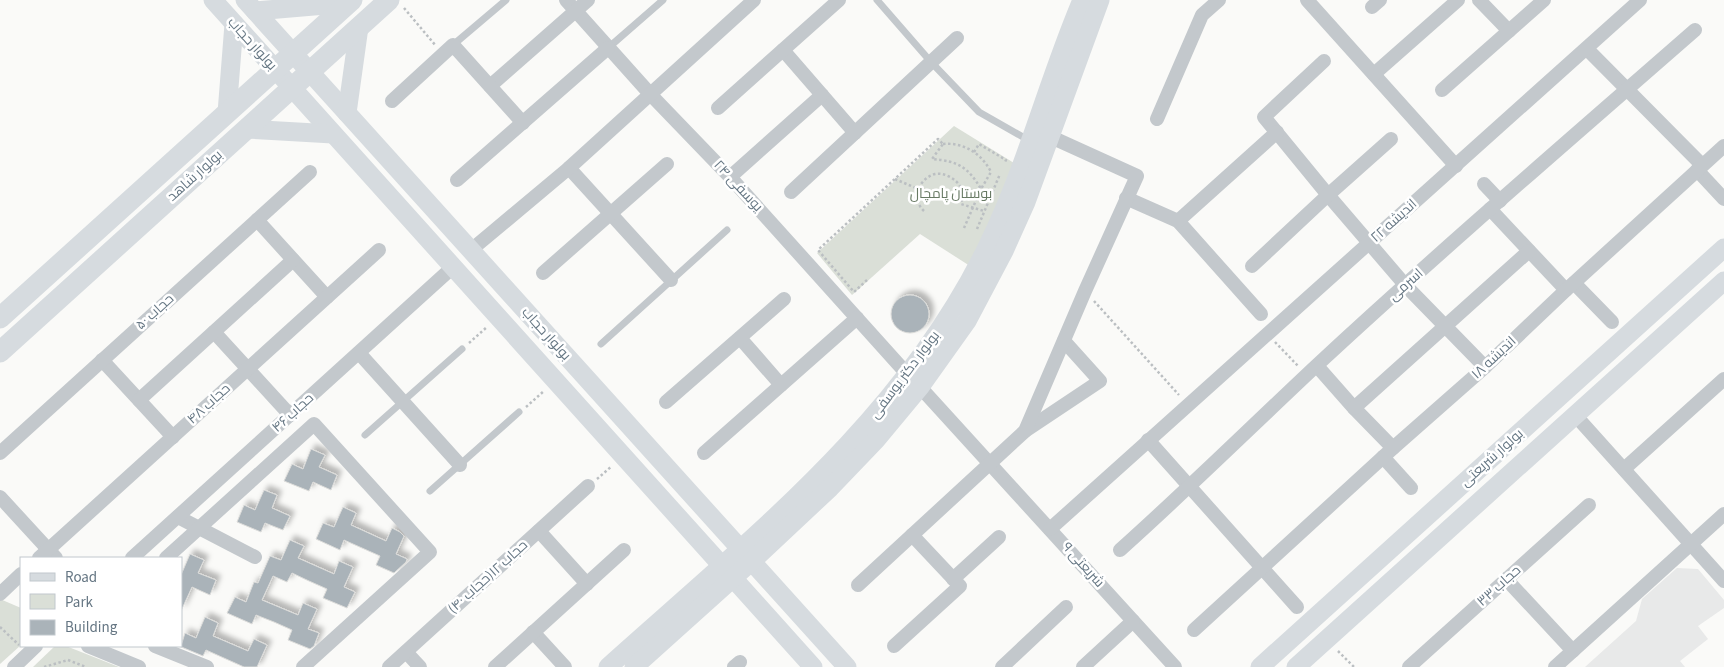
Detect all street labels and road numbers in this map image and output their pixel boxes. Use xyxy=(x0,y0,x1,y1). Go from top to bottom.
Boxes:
street label: بولوار حجاب xyxy=(223,13,281,75)
street label: بولوار شاهد xyxy=(163,146,227,206)
street label: یوسفی ۲۴ xyxy=(709,156,767,216)
street label: اندیشه ۲۲ xyxy=(1366,195,1422,247)
street label: اسرمی xyxy=(1384,264,1428,306)
street label: حجاب ۵۰ xyxy=(131,289,179,335)
street label: بولوار حجاب xyxy=(517,303,575,365)
street label: بولوار دکتر یوسفی xyxy=(865,327,945,423)
street label: اندیشه ۱۸ xyxy=(1467,332,1521,384)
street label: حجاب ۴۸ xyxy=(183,379,235,429)
street label: حجاب ۴۶ xyxy=(268,389,318,437)
street label: بولوار شریعتی xyxy=(1456,424,1528,492)
street label: حجاب ۱۲(حجاب ۴۰) xyxy=(444,536,532,618)
street label: شریعتی ۹ xyxy=(1057,538,1109,592)
street label: حجاب ۳۳ xyxy=(1473,561,1525,611)

